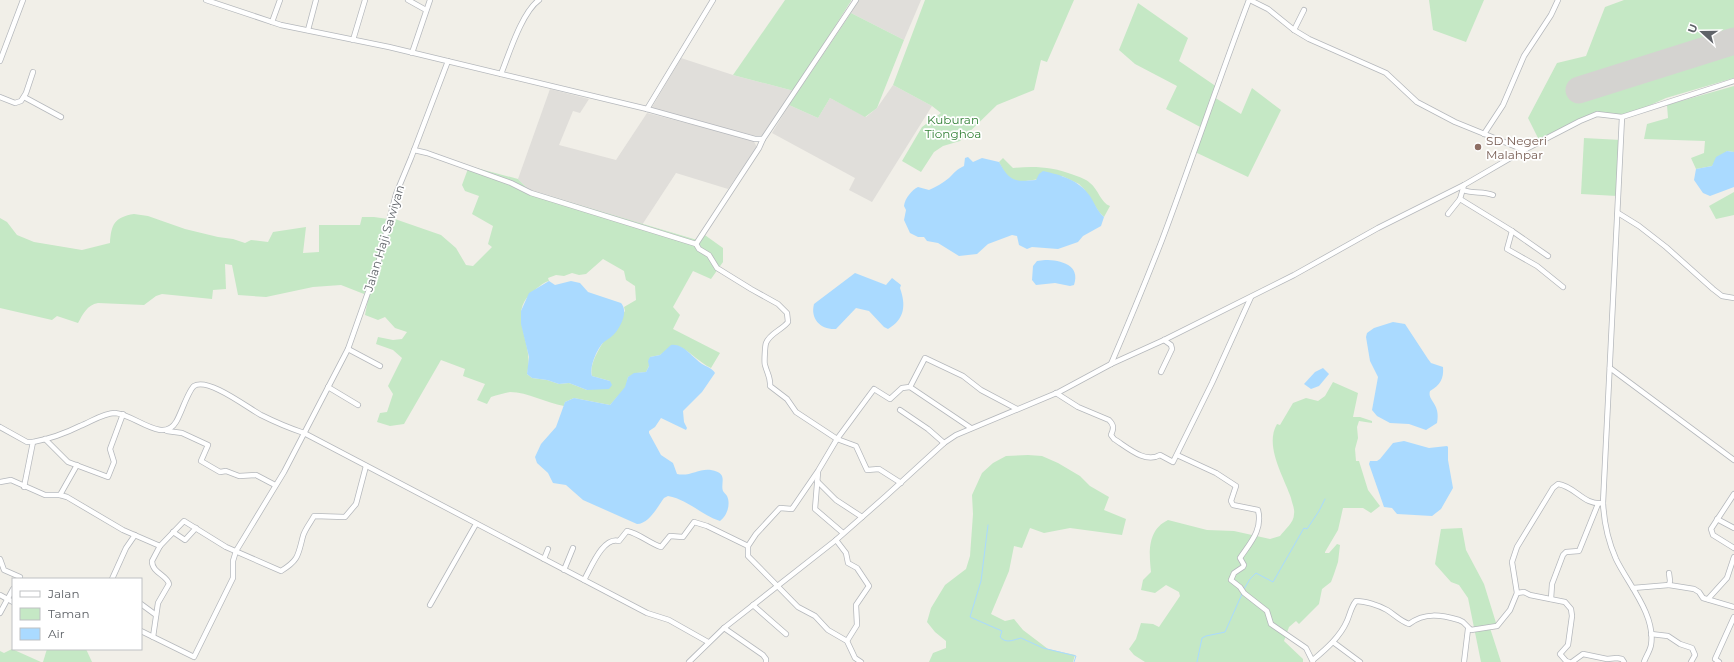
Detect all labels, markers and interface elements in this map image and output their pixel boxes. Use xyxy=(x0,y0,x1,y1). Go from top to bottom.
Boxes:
north arrow xyxy=(1682,12,1722,52)
text: U xyxy=(1685,22,1701,35)
park label: Kuburan Tionghoa xyxy=(925,112,981,141)
place label: SD Negeri Malahpar xyxy=(1486,133,1547,162)
marker: SD Negeri Malahpar xyxy=(1473,142,1483,152)
street label: Jalan Haji Sawiyan xyxy=(360,183,407,294)
legend xyxy=(12,578,142,650)
text: Jalan xyxy=(47,586,80,601)
text: Taman xyxy=(48,606,90,621)
text: Air xyxy=(48,626,65,641)

